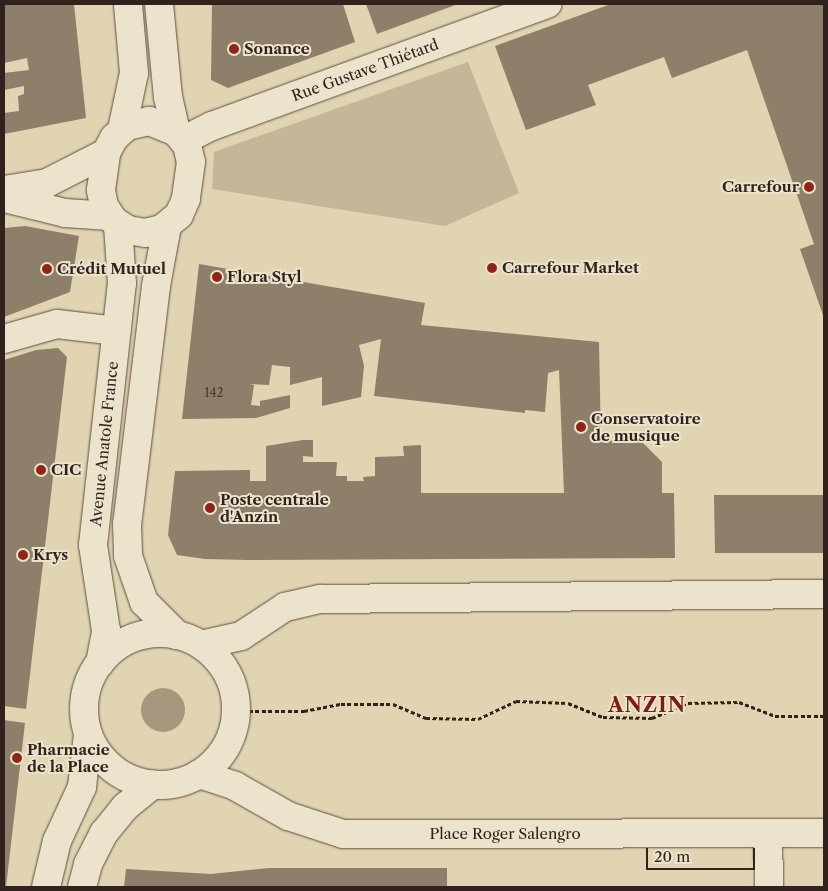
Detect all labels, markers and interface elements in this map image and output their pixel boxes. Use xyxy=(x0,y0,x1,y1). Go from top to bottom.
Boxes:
street label: Rue Gustave Thiétard xyxy=(289,35,441,105)
place label: Sonance xyxy=(244,40,310,58)
marker: Sonance xyxy=(228,43,240,55)
place label: Carrefour xyxy=(722,178,799,196)
marker: Carrefour xyxy=(803,181,815,193)
place label: Carrefour Market xyxy=(502,259,639,277)
place label: Crédit Mutuel xyxy=(57,260,166,278)
marker: Carrefour Market xyxy=(486,262,498,274)
marker: Crédit Mutuel xyxy=(41,263,53,275)
place label: Flora Styl xyxy=(227,268,302,286)
marker: Flora Styl xyxy=(211,271,223,283)
street label: Avenue Anatole France xyxy=(86,360,122,528)
house number: 142 xyxy=(205,386,223,400)
place label: Conservatoire de musique xyxy=(591,409,701,444)
marker: Conservatoire de musique xyxy=(575,421,587,433)
place label: CIC xyxy=(51,461,81,479)
marker: CIC xyxy=(35,464,47,476)
place label: Poste centrale d'Anzin xyxy=(220,490,329,525)
marker: Poste centrale d'Anzin xyxy=(204,502,216,514)
place label: Krys xyxy=(33,546,68,564)
marker: Krys xyxy=(17,549,29,561)
district label: ANZIN xyxy=(607,693,687,717)
place label: Pharmacie de la Place xyxy=(27,740,110,775)
marker: Pharmacie de la Place xyxy=(11,752,23,764)
street label: Place Roger Salengro xyxy=(429,825,581,843)
scale bar xyxy=(648,838,757,870)
text: 20 m xyxy=(654,847,690,866)

